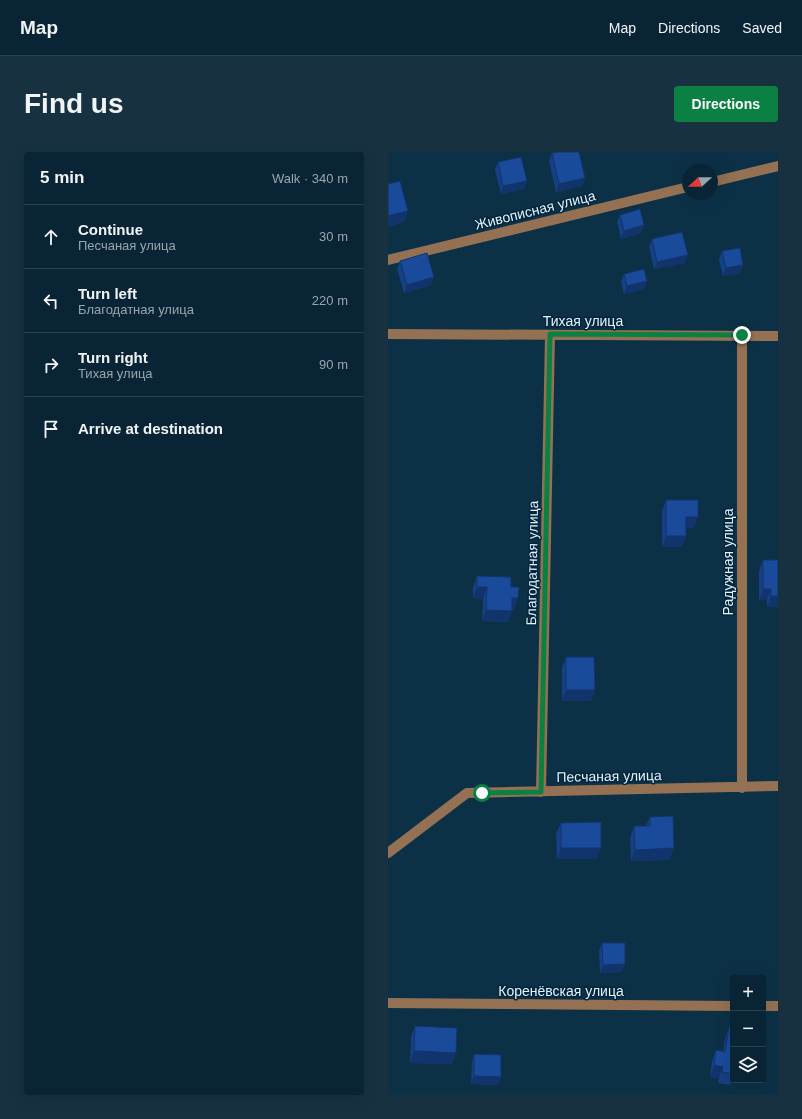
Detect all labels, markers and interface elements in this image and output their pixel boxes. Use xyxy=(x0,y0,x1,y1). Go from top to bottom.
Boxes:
text: Map xyxy=(20,17,58,38)
text: Map xyxy=(609,20,636,36)
text: Directions xyxy=(658,20,720,36)
text: Saved xyxy=(742,20,782,36)
button: Directions xyxy=(674,86,778,122)
text: Find us xyxy=(24,88,124,119)
north arrow xyxy=(682,164,718,200)
text: 5 min xyxy=(40,168,84,187)
text: Walk · 340 m xyxy=(272,171,348,186)
street label: Живописная улица xyxy=(473,187,597,233)
text: Continue xyxy=(78,221,143,238)
icon: ahead xyxy=(40,226,62,248)
text: 30 m xyxy=(319,229,348,244)
text: Песчаная улица xyxy=(78,238,176,253)
text: Turn left xyxy=(78,285,137,302)
icon: left xyxy=(40,290,62,312)
text: 220 m xyxy=(312,293,348,308)
text: Благодатная улица xyxy=(78,302,194,317)
street label: Тихая улица xyxy=(543,313,623,329)
route end xyxy=(733,326,751,344)
text: Turn right xyxy=(78,349,148,366)
icon: right xyxy=(40,354,62,376)
text: 90 m xyxy=(319,357,348,372)
text: Тихая улица xyxy=(78,366,153,381)
icon: arrive xyxy=(40,418,62,440)
text: Arrive at destination xyxy=(78,420,223,437)
street label: Благодатная улица xyxy=(523,500,541,626)
street label: Радужная улица xyxy=(720,508,736,615)
street label: Песчаная улица xyxy=(556,767,662,785)
route start xyxy=(473,784,491,802)
map controls xyxy=(730,975,766,1083)
button: + xyxy=(730,975,766,1011)
street label: Коренёвская улица xyxy=(498,983,624,999)
button: − xyxy=(730,1011,766,1047)
button: layers xyxy=(730,1047,766,1083)

